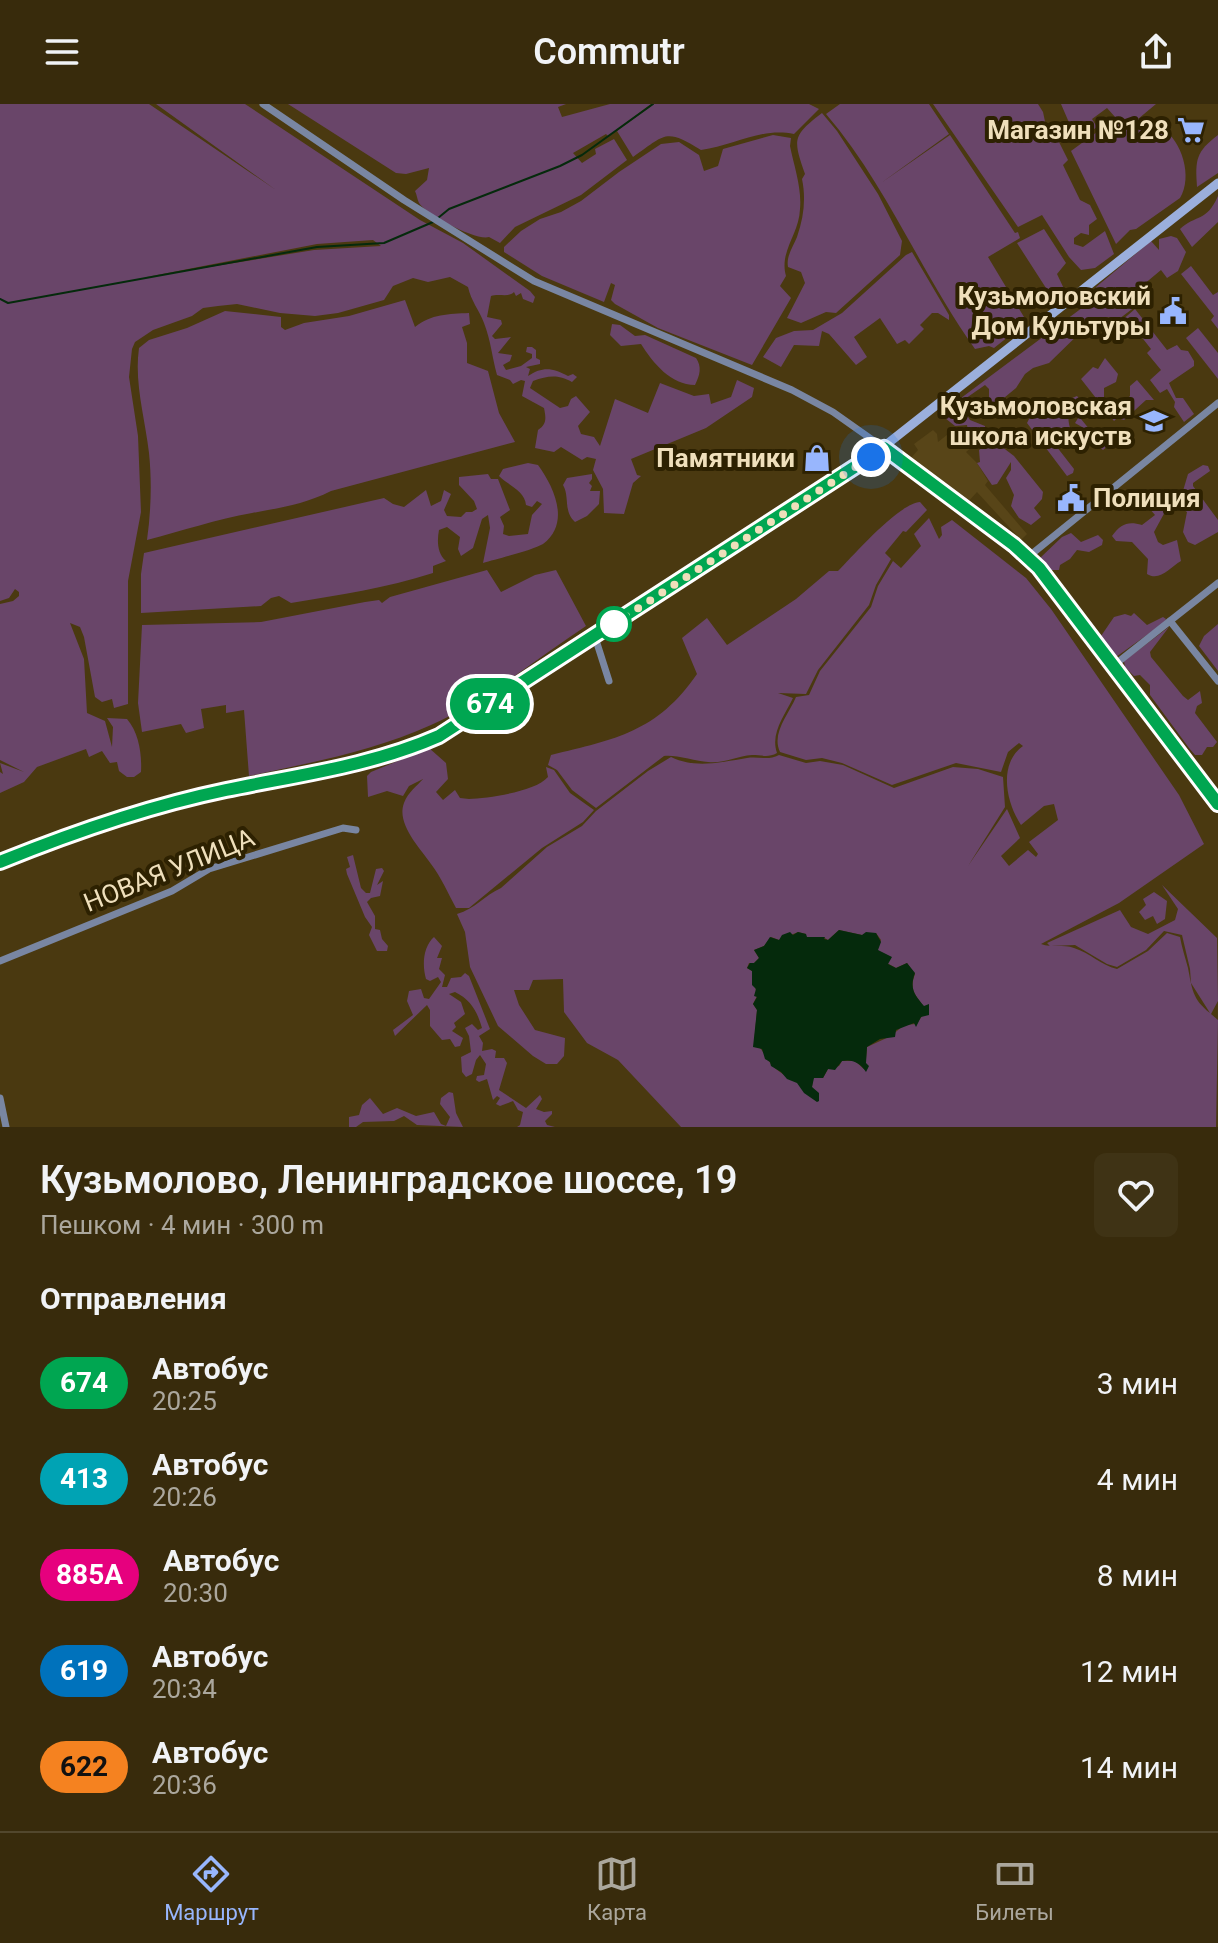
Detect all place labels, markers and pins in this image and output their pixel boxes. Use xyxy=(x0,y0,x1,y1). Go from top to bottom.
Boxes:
place label: Магазин №128 xyxy=(987,115,1169,145)
supermarket icon: Магазин №128 xyxy=(1176,115,1206,145)
place label: Кузьмоловский Дом Культуры xyxy=(958,281,1151,341)
public building icon: Кузьмоловский Дом Культуры xyxy=(1158,296,1188,326)
place label: Кузьмоловская школа искуств xyxy=(940,391,1132,451)
school or university icon: Кузьмоловская школа искуств xyxy=(1139,406,1169,436)
place label: Памятники xyxy=(656,443,795,473)
shop icon: Памятники xyxy=(802,443,832,473)
public building icon: Полиция xyxy=(1056,483,1086,513)
place label: Полиция xyxy=(1093,483,1200,513)
unlabelled marker xyxy=(597,607,631,641)

